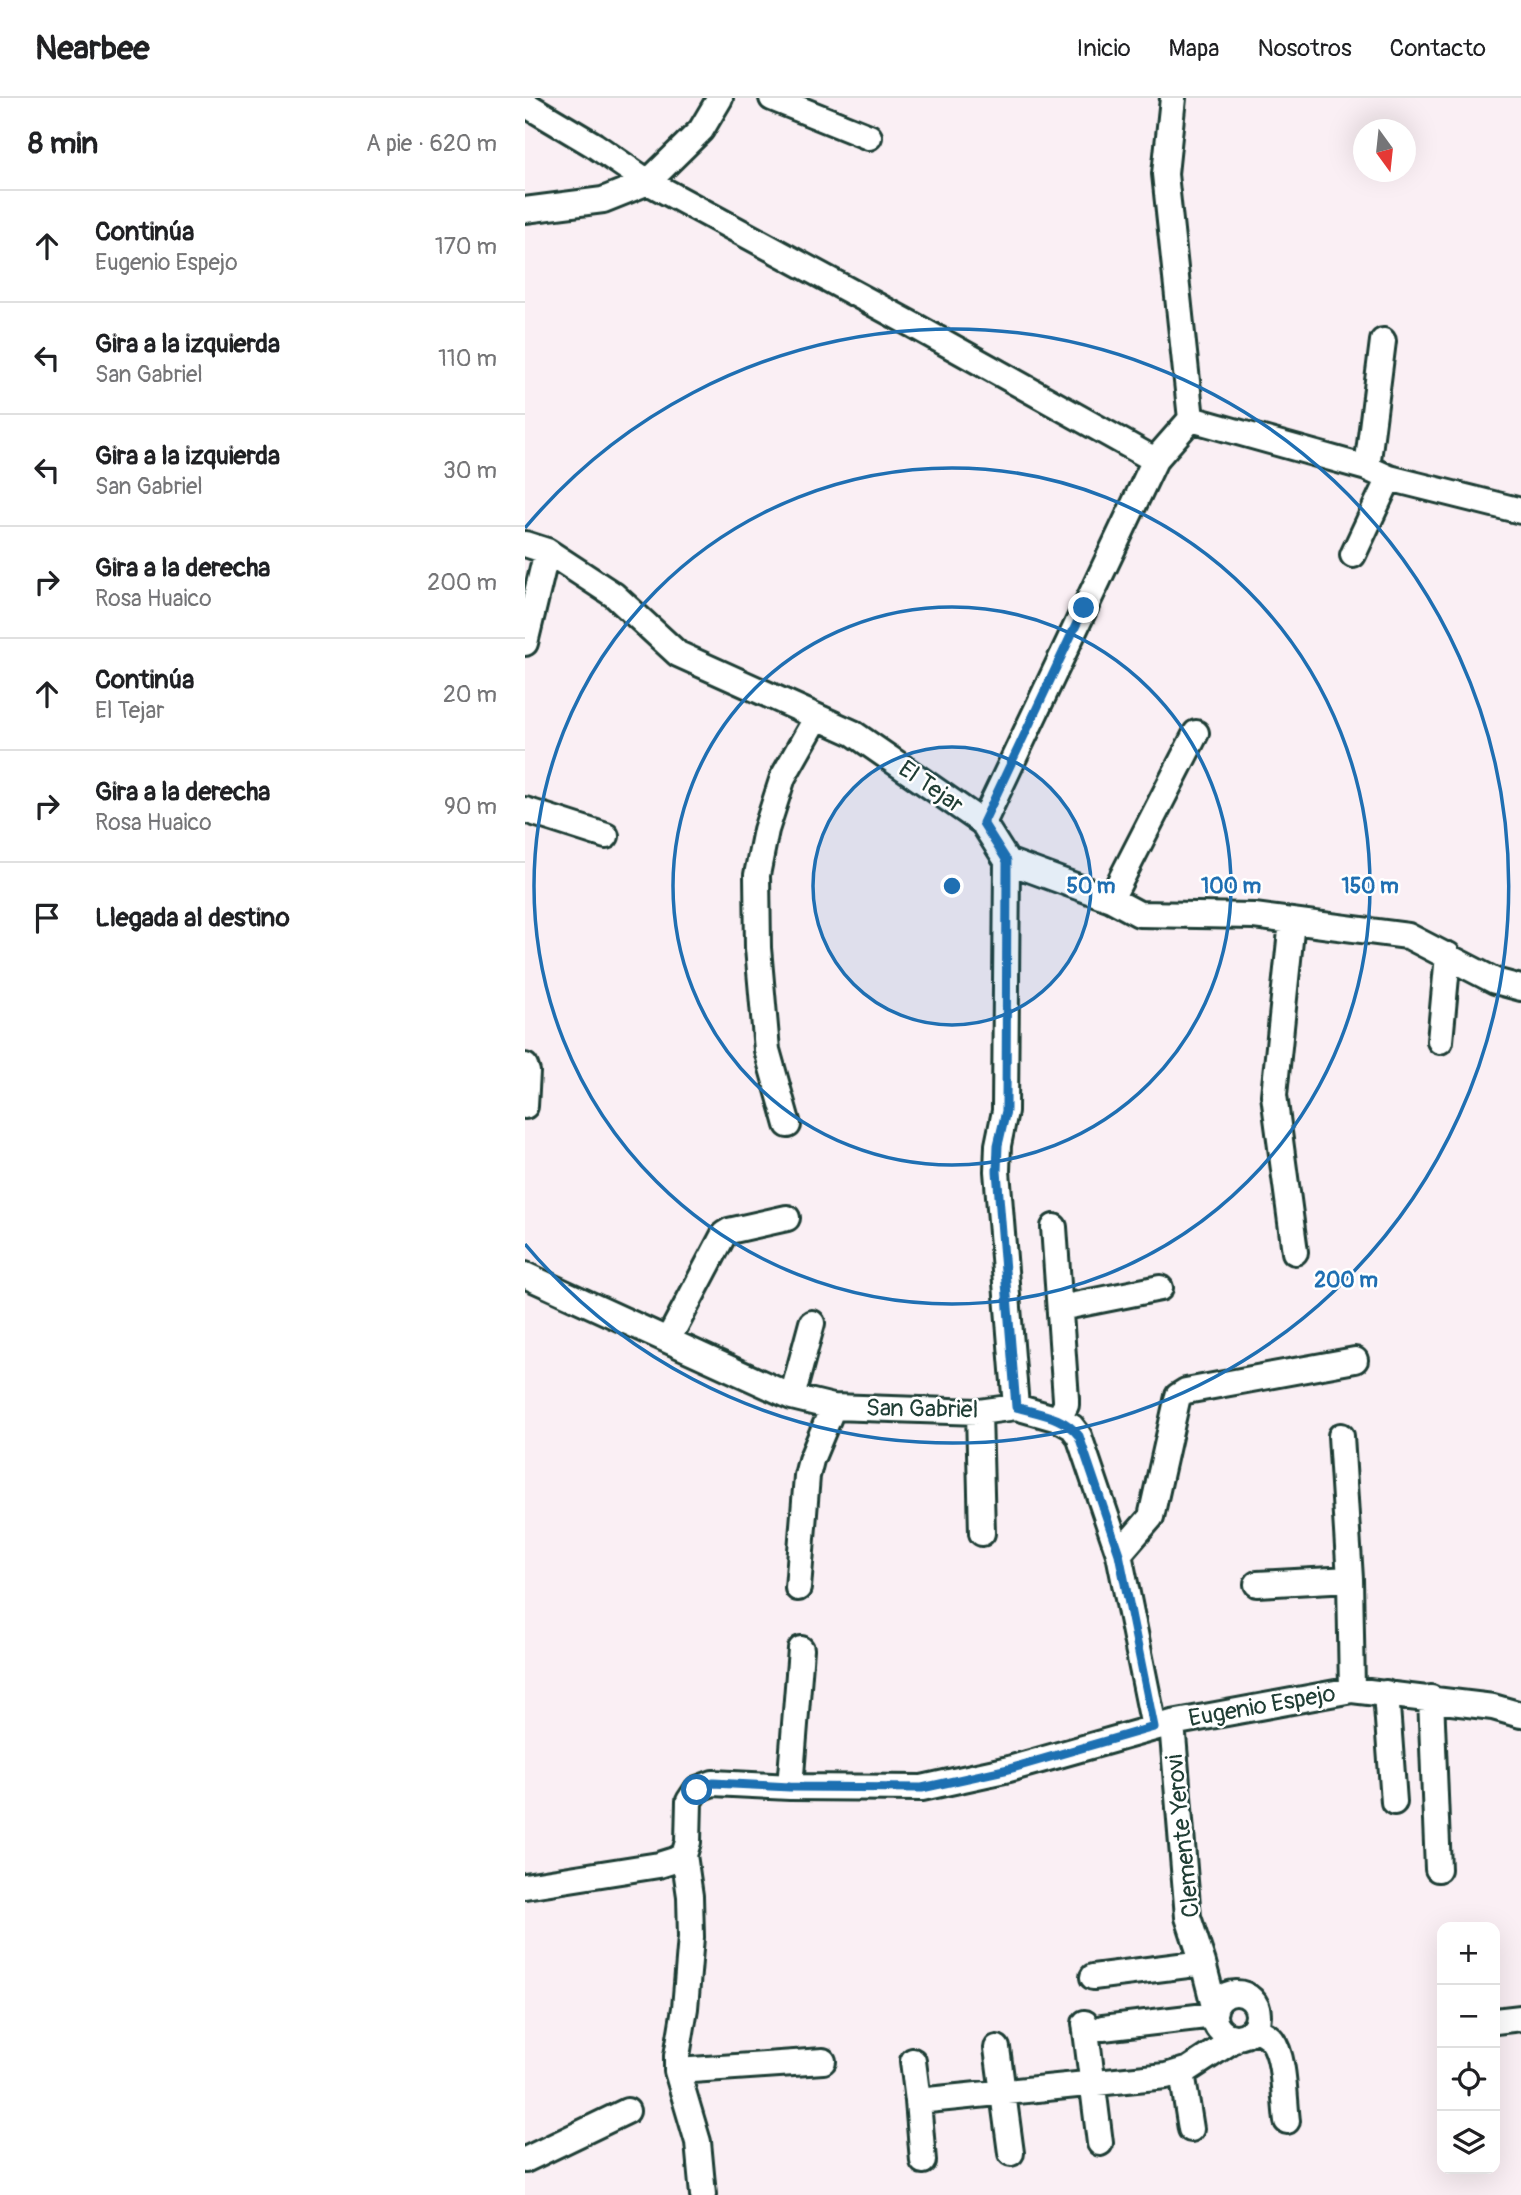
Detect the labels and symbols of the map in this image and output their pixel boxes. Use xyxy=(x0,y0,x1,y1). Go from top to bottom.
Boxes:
north arrow xyxy=(1353,119,1416,182)
route end xyxy=(1068,592,1099,623)
street label: El Tejar xyxy=(893,754,969,820)
text: 50 m xyxy=(1067,873,1116,900)
text: 100 m xyxy=(1201,873,1261,900)
text: 150 m xyxy=(1341,873,1399,900)
centre of rings xyxy=(940,874,964,898)
text: 200 m xyxy=(1314,1267,1378,1294)
street label: San Gabriel xyxy=(866,1394,978,1424)
street label: Eugenio Espejo xyxy=(1186,1679,1338,1733)
street label: Clemente Yerovi xyxy=(1160,1753,1206,1919)
route start xyxy=(681,1774,712,1805)

